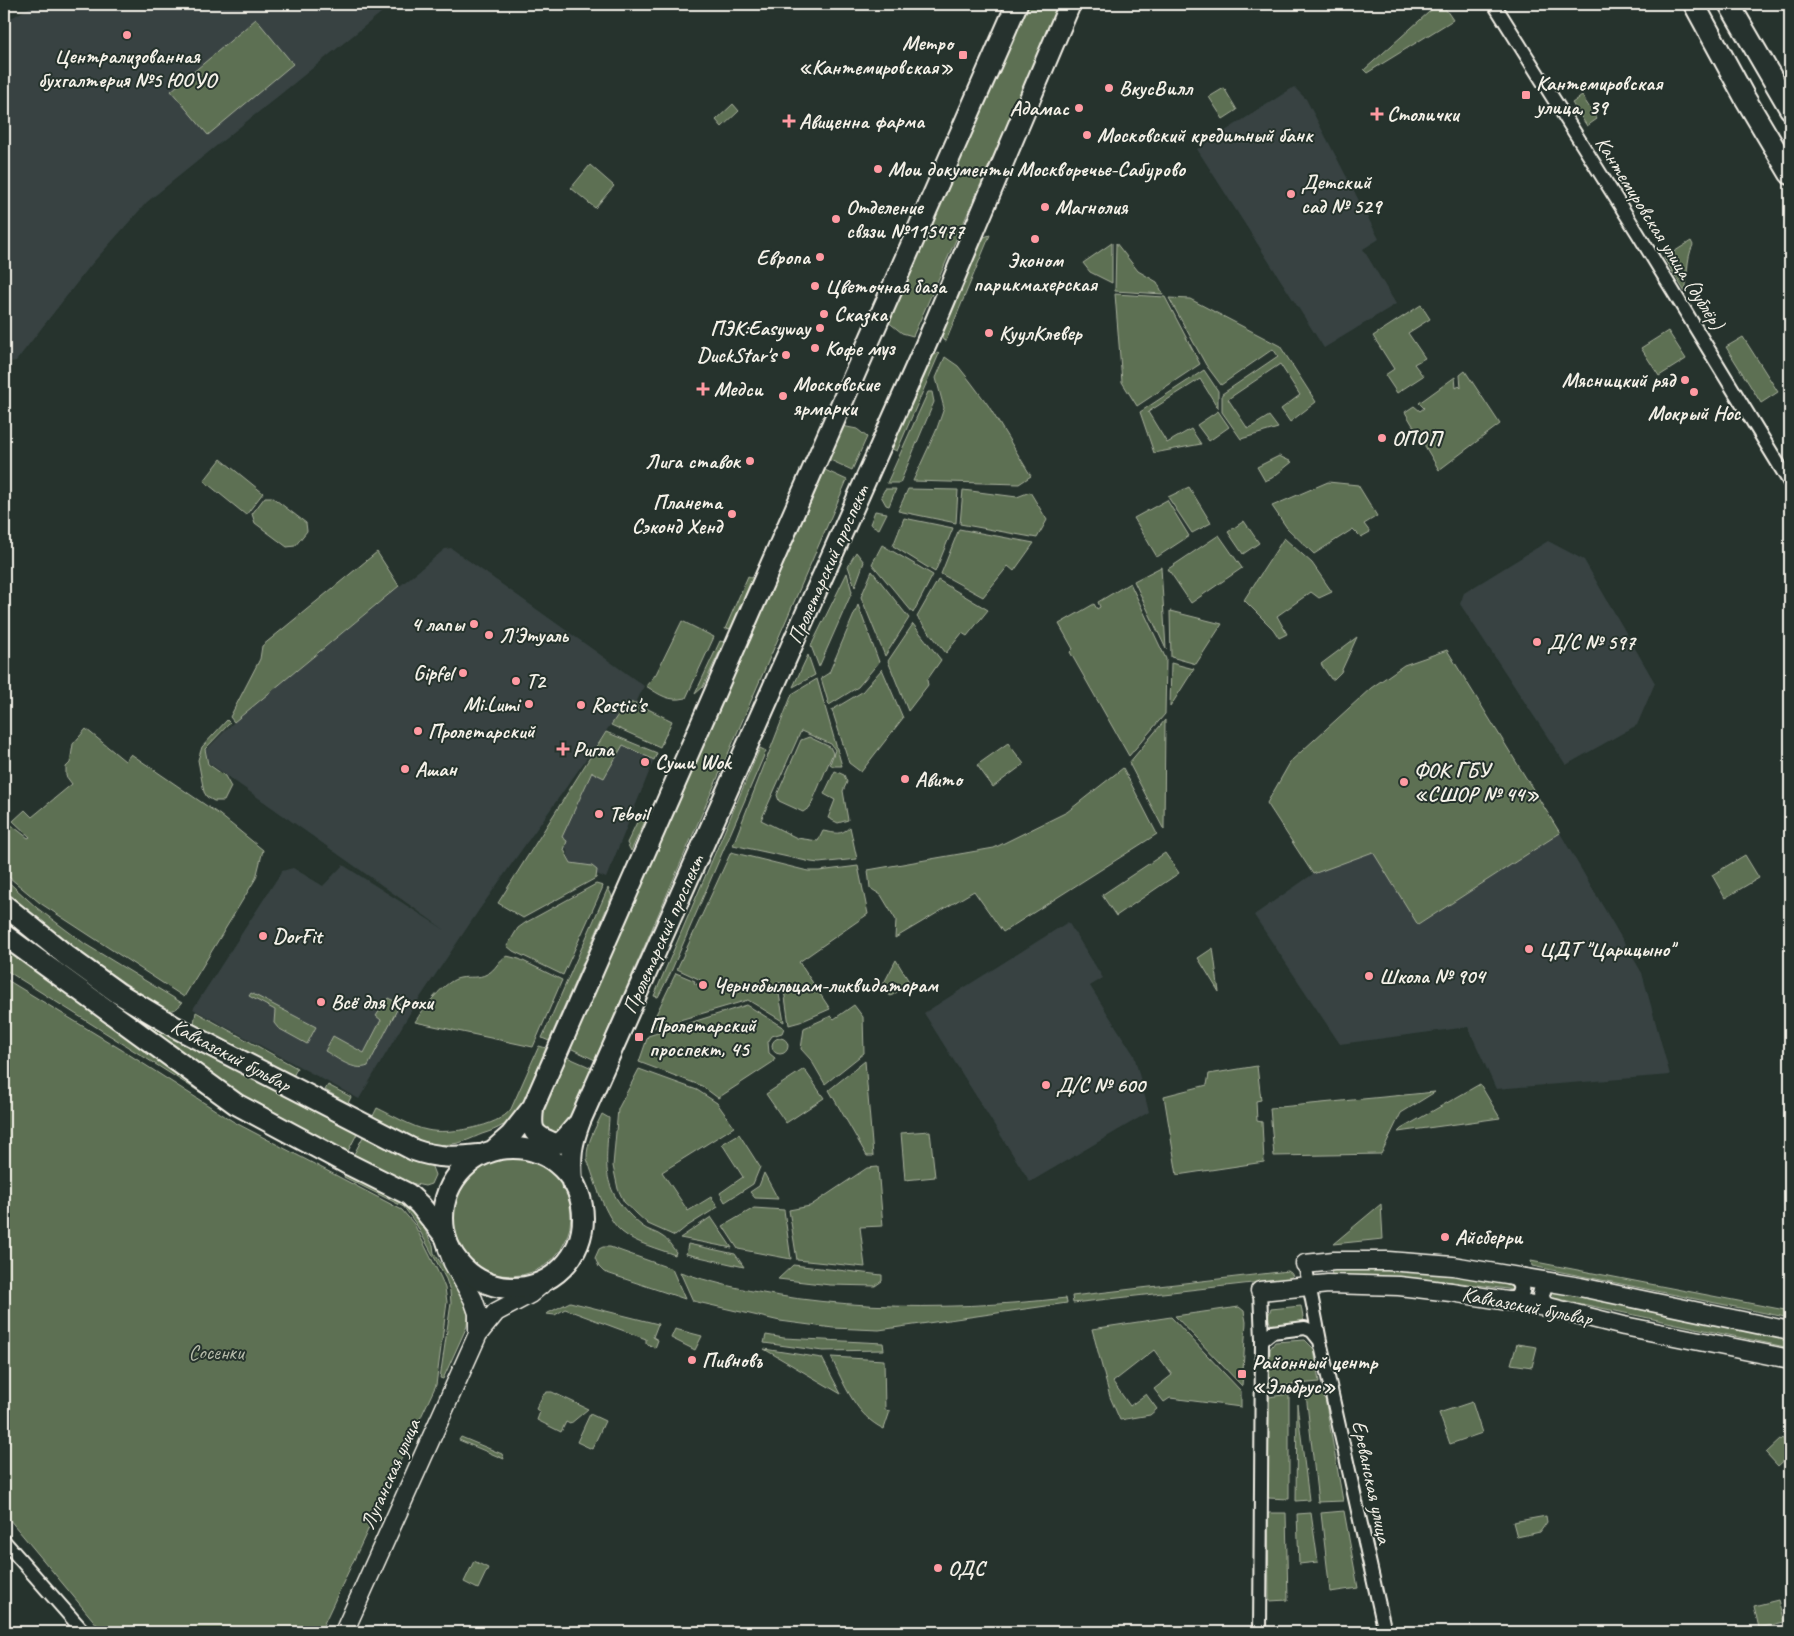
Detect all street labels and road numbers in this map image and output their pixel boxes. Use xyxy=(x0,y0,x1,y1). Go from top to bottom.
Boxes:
street label: Кантемировская улица (дублёр) xyxy=(1590,131,1731,336)
street label: Пролетарский проспект xyxy=(781,479,875,648)
street label: Пролетарский проспект xyxy=(616,849,710,1018)
street label: Кавказский бульвар xyxy=(167,1013,296,1098)
street label: Кавказский бульвар xyxy=(1460,1281,1595,1332)
street label: Луганская улица xyxy=(354,1413,427,1533)
street label: Ереванская улица xyxy=(1346,1418,1398,1548)

